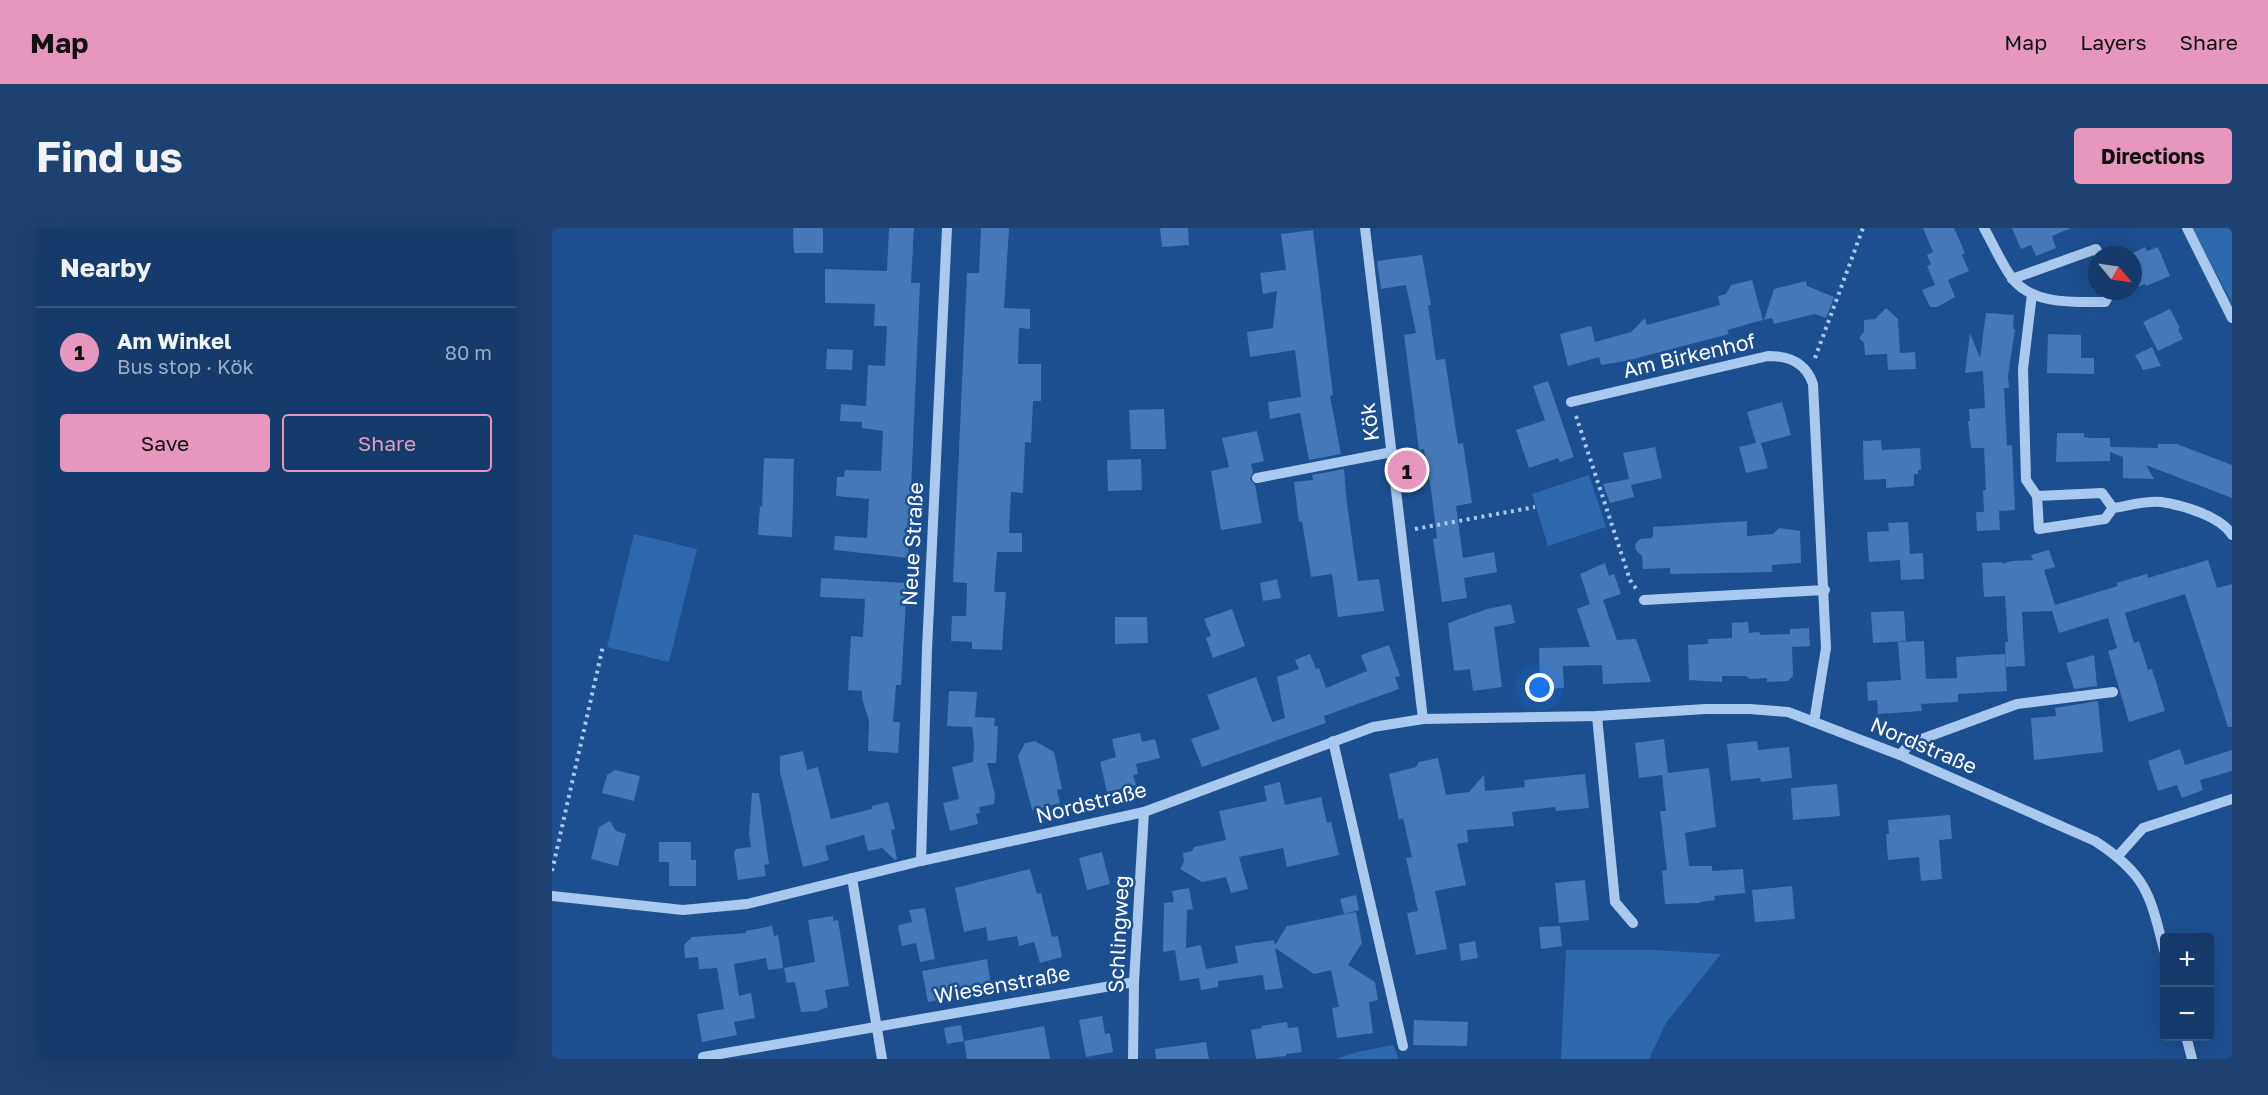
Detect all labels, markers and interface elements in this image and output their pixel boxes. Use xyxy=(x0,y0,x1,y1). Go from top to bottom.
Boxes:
text: Map xyxy=(30,26,88,59)
text: Map xyxy=(2004,29,2047,55)
text: Layers xyxy=(2080,29,2147,55)
text: Share xyxy=(2180,29,2238,55)
button: Directions xyxy=(2074,128,2232,184)
text: Find us xyxy=(36,131,183,181)
north arrow xyxy=(2088,246,2142,300)
text: Nearby xyxy=(60,252,151,283)
text: Am Winkel xyxy=(117,327,231,354)
street label: Am Birkenhof xyxy=(1620,327,1758,383)
text: 1 xyxy=(74,340,85,364)
text: 80 m xyxy=(445,340,492,364)
text: Bus stop · Kök xyxy=(117,354,254,378)
street label: Kök xyxy=(1354,401,1384,443)
button: Save xyxy=(60,414,270,472)
button: Share xyxy=(282,414,492,472)
pin: 1 xyxy=(1388,448,1426,492)
street label: Neue Straße xyxy=(896,481,928,607)
your location xyxy=(1525,673,1554,702)
street label: Nordstraße xyxy=(1867,711,1981,779)
street label: Nordstraße xyxy=(1033,776,1149,828)
street label: Schlingweg xyxy=(1102,874,1134,994)
map controls xyxy=(2160,933,2214,1041)
button: + xyxy=(2160,933,2214,987)
street label: Wiesenstraße xyxy=(932,959,1072,1009)
button: − xyxy=(2160,987,2214,1041)

